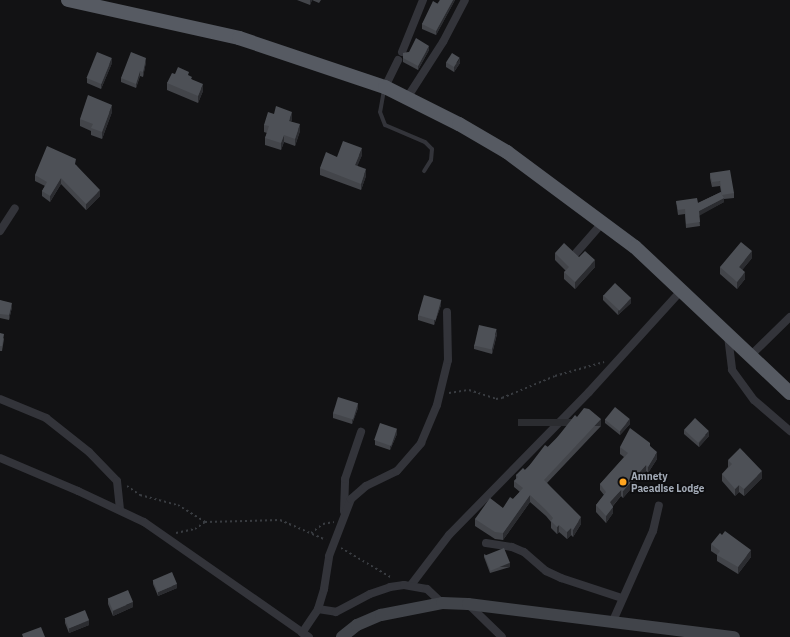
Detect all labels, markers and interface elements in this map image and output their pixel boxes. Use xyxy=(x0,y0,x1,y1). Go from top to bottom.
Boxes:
place label: Amnety Paeadise Lodge xyxy=(631,470,704,494)
marker: Amnety Paeadise Lodge xyxy=(618,477,628,487)

